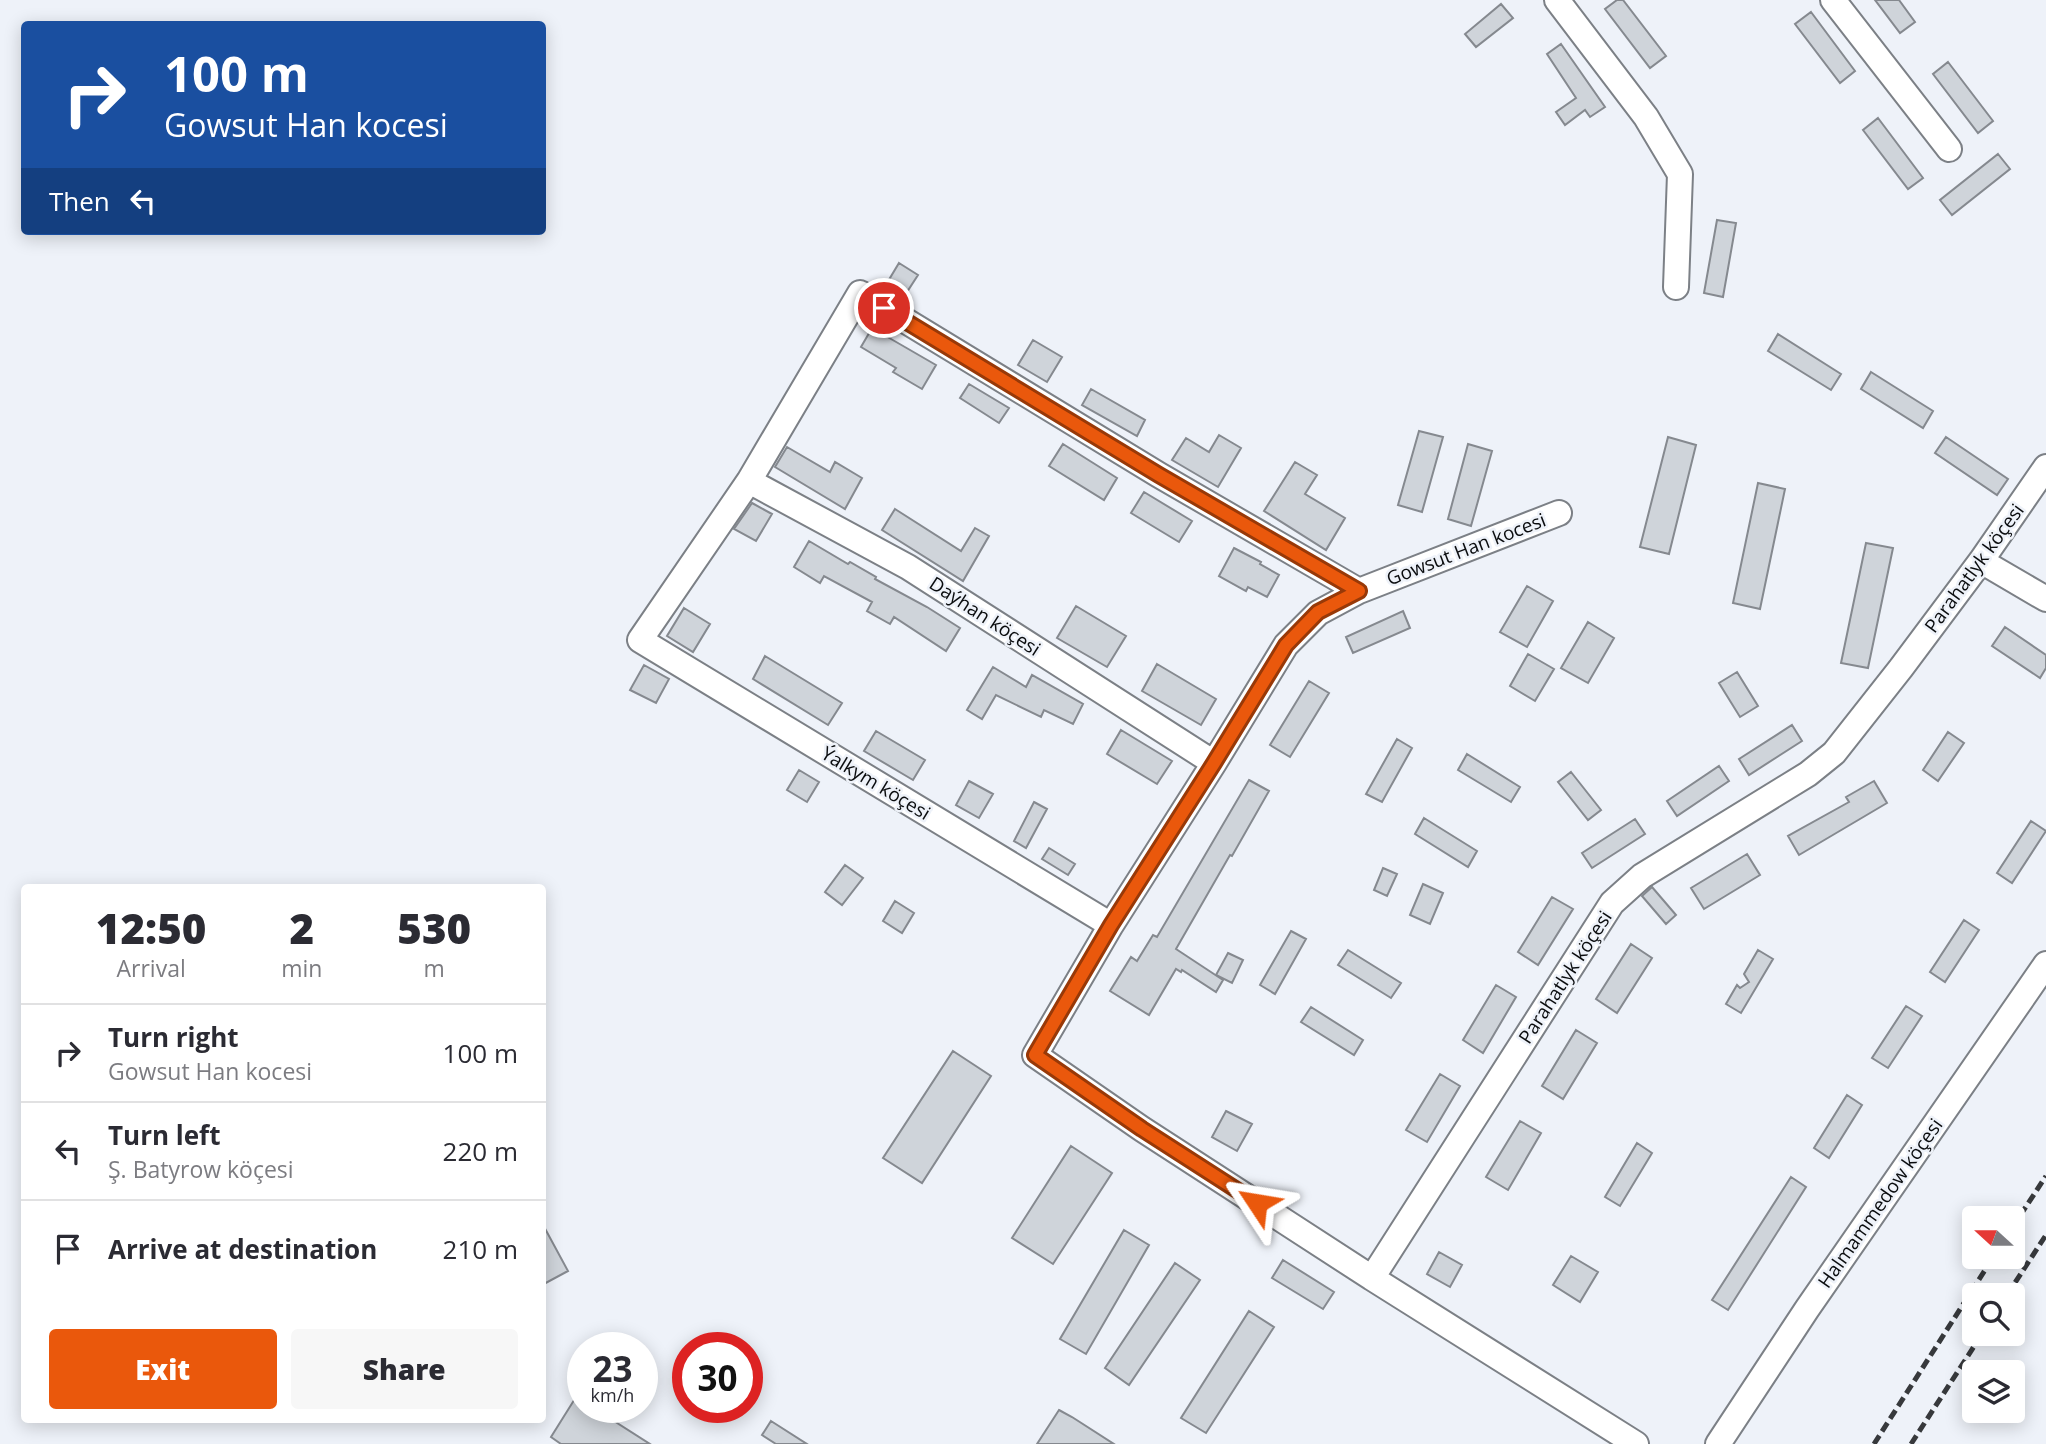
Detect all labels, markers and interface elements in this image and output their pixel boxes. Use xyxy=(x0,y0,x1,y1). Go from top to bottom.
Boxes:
text: 100 m xyxy=(164,40,309,106)
icon: right xyxy=(49,49,140,140)
text: Gowsut Han kocesi xyxy=(164,103,448,146)
icon: left xyxy=(124,182,162,220)
text: Then xyxy=(49,183,110,219)
pin xyxy=(854,278,914,338)
icon: arrive xyxy=(865,289,903,327)
street label: Parahatlyk köçesi xyxy=(1918,498,2030,638)
street label: Gowsut Han kocesi xyxy=(1383,507,1549,591)
street label: Daýhan köçesi xyxy=(924,570,1046,662)
street label: Ýalkym köçesi xyxy=(817,740,935,826)
text: 12:50 xyxy=(96,899,206,956)
text: 2 xyxy=(290,899,314,956)
text: 530 xyxy=(397,899,471,956)
street label: Parahatlyk köçesi xyxy=(1512,906,1618,1048)
text: Arrival xyxy=(117,952,186,984)
text: min xyxy=(281,952,322,984)
text: m xyxy=(424,952,445,984)
text: Turn right xyxy=(108,1019,239,1055)
icon: right xyxy=(49,1034,87,1072)
text: 100 m xyxy=(443,1035,518,1071)
text: Gowsut Han kocesi xyxy=(108,1055,312,1087)
street label: Halmammedow köçesi xyxy=(1812,1113,1948,1293)
text: Turn left xyxy=(108,1117,220,1153)
icon: left xyxy=(49,1132,87,1170)
text: 220 m xyxy=(443,1133,518,1169)
text: Ş. Batyrow köçesi xyxy=(108,1153,294,1185)
position arrow xyxy=(1220,1166,1294,1240)
north arrow xyxy=(1962,1206,2025,1269)
map controls xyxy=(1962,1206,2025,1423)
icon: arrive xyxy=(49,1230,87,1268)
text: Arrive at destination xyxy=(108,1231,377,1267)
text: 210 m xyxy=(443,1231,518,1267)
button: search xyxy=(1962,1283,2025,1346)
button: Exit xyxy=(49,1329,277,1409)
button: Share xyxy=(291,1329,518,1409)
speed limit sign: 30 xyxy=(672,1332,763,1423)
text: 23 xyxy=(592,1345,633,1392)
button: layers xyxy=(1962,1360,2025,1423)
text: km/h xyxy=(591,1383,634,1407)

